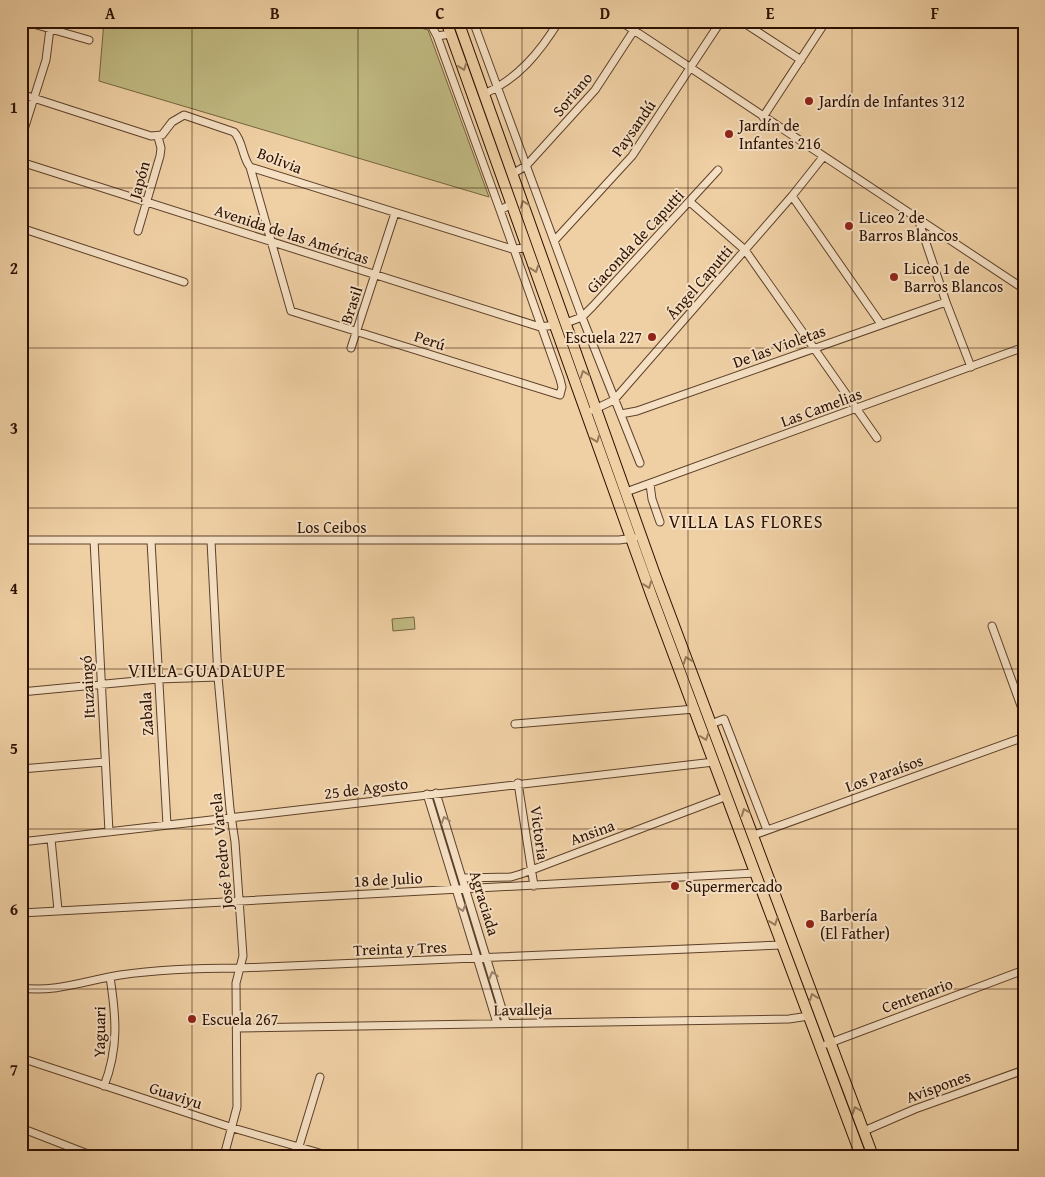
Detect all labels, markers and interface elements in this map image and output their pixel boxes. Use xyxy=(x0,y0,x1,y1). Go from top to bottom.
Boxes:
text: A xyxy=(105,1,116,25)
text: B xyxy=(270,1,280,25)
text: C xyxy=(435,1,445,25)
text: D xyxy=(600,1,610,25)
text: E xyxy=(766,1,775,25)
text: F xyxy=(931,1,939,25)
one-way arrow xyxy=(457,62,467,71)
street label: Soriano xyxy=(546,66,598,122)
place label: Jardín de Infantes 312 xyxy=(817,89,965,113)
text: 1 xyxy=(10,95,18,119)
street label: Paysandú xyxy=(605,95,661,161)
marker: Jardín de Infantes 312 xyxy=(803,95,815,107)
place label: Jardín de Infantes 216 xyxy=(737,113,821,155)
marker: Jardín de Infantes 216 xyxy=(723,128,735,140)
street label: Bolivia xyxy=(254,141,306,180)
street label: Japón xyxy=(122,158,156,204)
street label: Giaconda de Caputti xyxy=(580,183,690,298)
street label: Avenida de las Américas xyxy=(212,198,372,270)
one-way arrow xyxy=(520,200,530,209)
place label: Liceo 2 de Barros Blancos xyxy=(859,205,958,247)
marker: Liceo 2 de Barros Blancos xyxy=(843,220,855,232)
street label: Ángel Caputti xyxy=(660,239,738,324)
text: 2 xyxy=(10,256,18,280)
place label: Liceo 1 de Barros Blancos xyxy=(904,256,1003,298)
one-way arrow xyxy=(529,265,539,273)
marker: Liceo 1 de Barros Blancos xyxy=(888,271,900,283)
street label: Brasil xyxy=(334,283,369,327)
street label: De las Violetas xyxy=(729,318,829,374)
street label: Perú xyxy=(411,324,449,356)
place label: Escuela 227 xyxy=(566,325,642,349)
marker: Escuela 227 xyxy=(646,331,658,343)
one-way arrow xyxy=(580,370,590,379)
street label: Las Camelias xyxy=(777,381,865,433)
text: 3 xyxy=(10,416,18,440)
one-way arrow xyxy=(590,434,600,443)
district label: VILLA LAS FLORES xyxy=(669,508,823,535)
street label: Los Ceibos xyxy=(297,515,367,539)
text: 4 xyxy=(10,576,18,600)
one-way arrow xyxy=(642,580,652,588)
street label: Ituzaingó xyxy=(73,655,101,719)
one-way arrow xyxy=(683,656,693,664)
district label: VILLA GUADALUPE xyxy=(128,657,286,684)
street label: Zabala xyxy=(133,691,159,737)
one-way arrow xyxy=(699,732,709,741)
text: 5 xyxy=(10,736,18,760)
street label: Los Paraísos xyxy=(842,748,926,798)
street label: 25 de Agosto xyxy=(323,771,409,805)
street label: José Pedro Varela xyxy=(203,791,239,912)
street label: Victoria xyxy=(524,804,556,862)
one-way arrow xyxy=(740,808,750,816)
street label: Ansina xyxy=(566,813,618,851)
one-way arrow xyxy=(440,817,450,825)
street label: 18 de Julio xyxy=(353,865,423,893)
street label: Agraciada xyxy=(464,867,506,939)
place label: Supermercado xyxy=(685,874,783,898)
marker: Supermercado xyxy=(669,880,681,892)
text: 6 xyxy=(10,897,18,921)
one-way arrow xyxy=(457,903,467,911)
place label: Barbería (El Father) xyxy=(820,903,890,945)
one-way arrow xyxy=(768,917,778,926)
marker: Barbería (El Father) xyxy=(804,918,816,930)
street label: Treinta y Tres xyxy=(353,934,447,962)
street label: Centenario xyxy=(878,971,956,1019)
one-way arrow xyxy=(488,972,498,980)
one-way arrow xyxy=(809,993,819,1002)
street label: Lavalleja xyxy=(493,996,553,1022)
street label: Yaguari xyxy=(87,1006,111,1058)
place label: Escuela 267 xyxy=(202,1007,279,1031)
marker: Escuela 267 xyxy=(186,1013,198,1025)
text: 7 xyxy=(10,1057,18,1081)
street label: Avispones xyxy=(902,1063,974,1109)
street label: Guaviyu xyxy=(146,1075,206,1115)
one-way arrow xyxy=(852,1106,862,1115)

